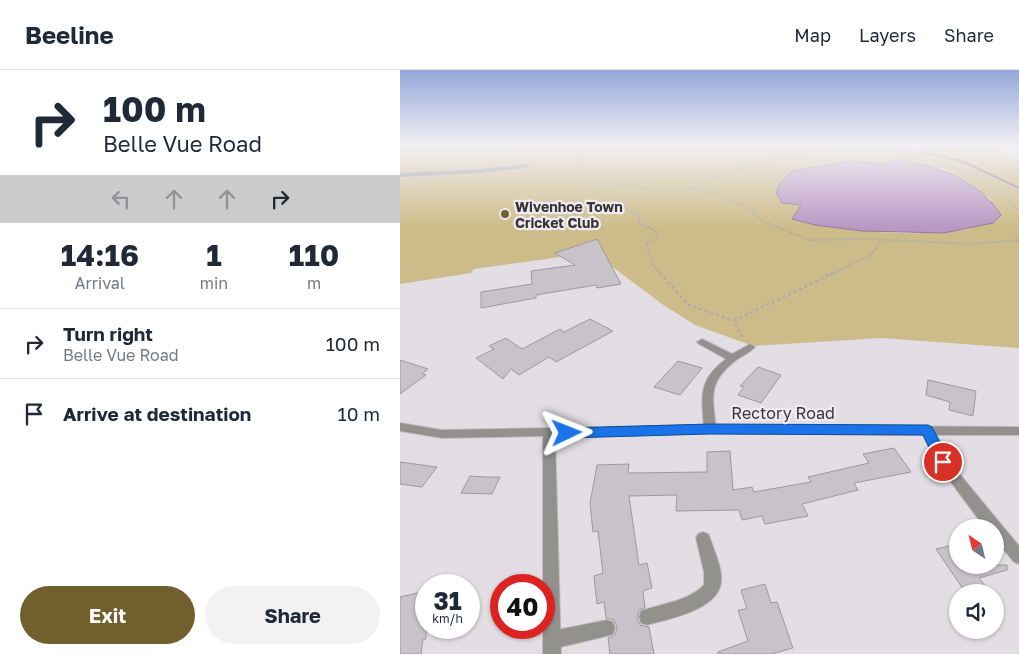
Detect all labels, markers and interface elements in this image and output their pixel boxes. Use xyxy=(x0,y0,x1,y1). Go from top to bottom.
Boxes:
text: Beeline xyxy=(25,20,114,49)
text: Map xyxy=(794,24,831,46)
text: Layers xyxy=(859,24,916,46)
text: Share xyxy=(944,24,994,46)
text: 100 m xyxy=(103,88,206,130)
icon: right xyxy=(20,90,85,155)
text: Belle Vue Road xyxy=(103,130,262,157)
icon: left xyxy=(107,185,135,213)
icon: ahead xyxy=(160,185,188,213)
icon: ahead xyxy=(213,185,241,213)
icon: right xyxy=(266,185,294,213)
place label: Wivenhoe Town Cricket Club xyxy=(515,198,623,231)
marker: Wivenhoe Town Cricket Club xyxy=(499,208,511,220)
text: 14:16 xyxy=(61,237,139,273)
text: 1 xyxy=(206,237,222,273)
text: 110 xyxy=(289,237,339,273)
text: Arrival xyxy=(75,273,125,293)
text: min xyxy=(200,273,228,293)
text: m xyxy=(307,273,321,293)
text: Turn right xyxy=(63,322,153,345)
icon: right xyxy=(20,330,48,358)
text: 100 m xyxy=(326,332,380,355)
text: Belle Vue Road xyxy=(63,345,179,365)
icon: arrive xyxy=(20,400,48,428)
text: Arrive at destination xyxy=(63,402,251,425)
text: 10 m xyxy=(337,402,380,425)
street label: Rectory Road xyxy=(731,403,835,423)
position arrow xyxy=(540,406,592,458)
pin xyxy=(922,441,964,483)
icon: arrive xyxy=(929,448,957,476)
north arrow xyxy=(949,519,1004,574)
map controls xyxy=(949,519,1004,639)
speed limit sign: 40 xyxy=(490,574,555,639)
button: sound xyxy=(949,584,1004,639)
text: 31 xyxy=(433,585,462,616)
button: Exit xyxy=(20,586,195,644)
button: Share xyxy=(205,586,380,644)
text: km/h xyxy=(432,611,463,626)

